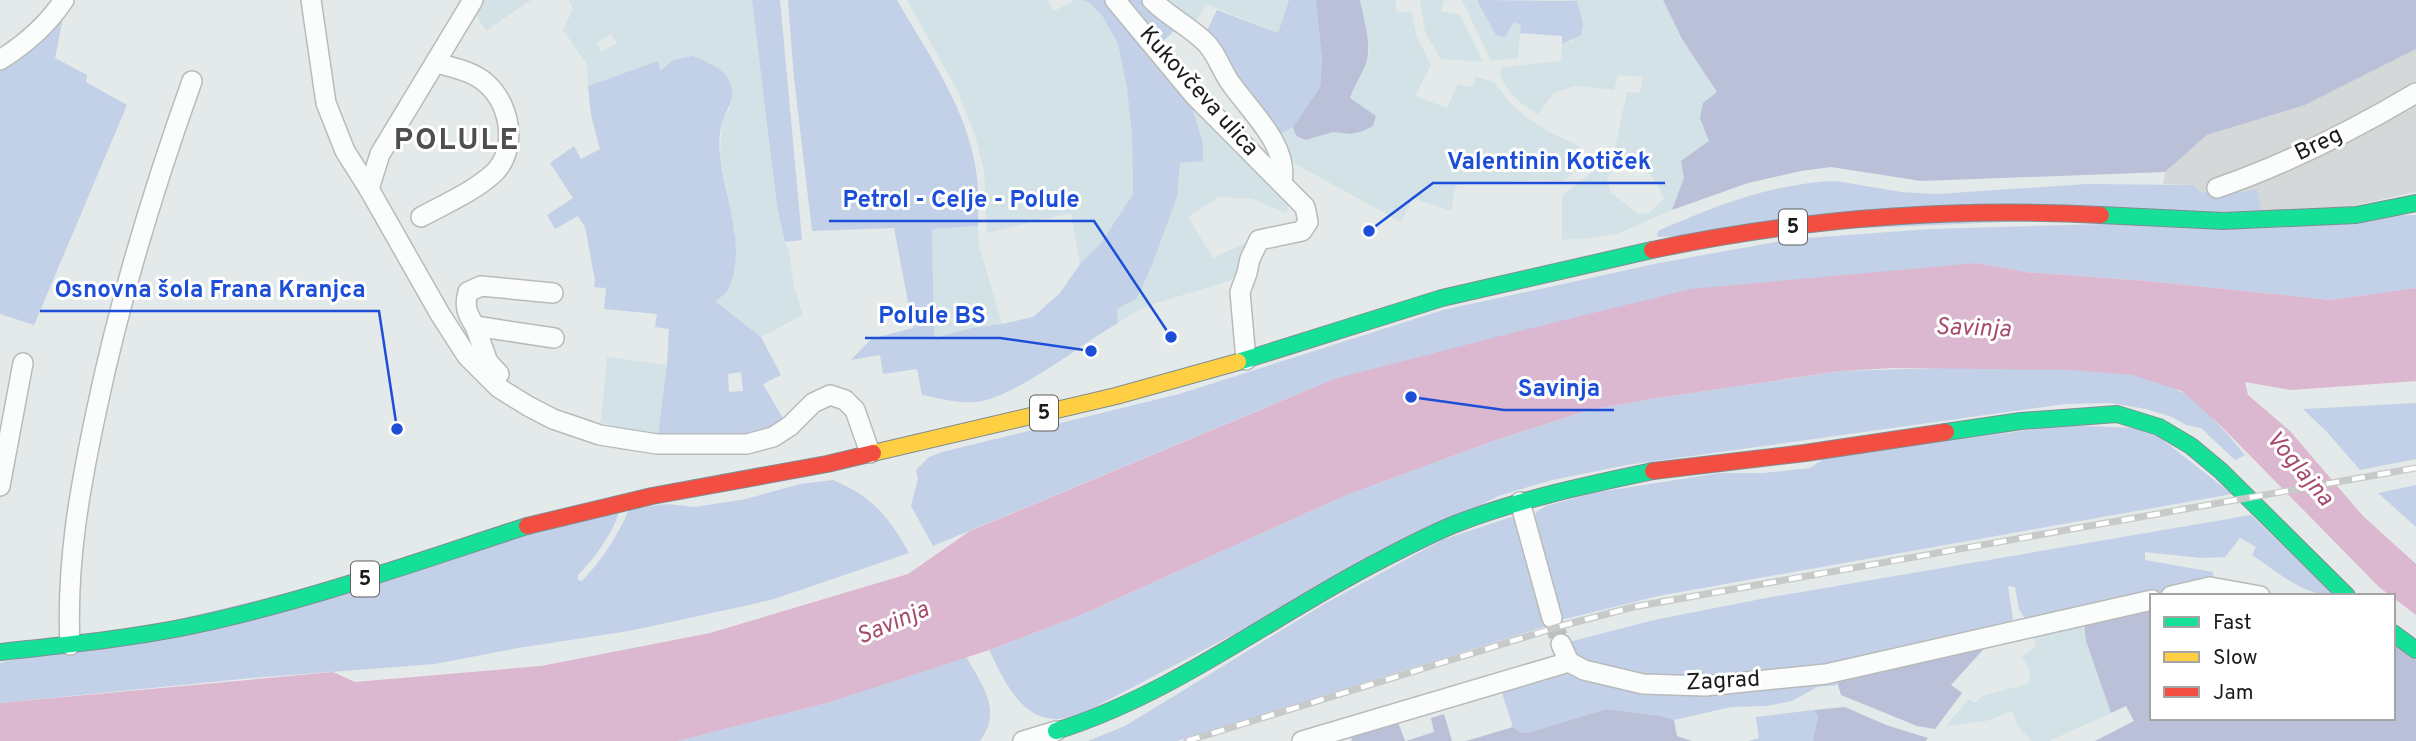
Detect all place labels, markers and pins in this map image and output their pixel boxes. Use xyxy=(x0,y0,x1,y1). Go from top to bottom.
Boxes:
callout: Valentinin Kotiček xyxy=(1433,138,1665,183)
callout: Petrol - Celje - Polule xyxy=(829,176,1094,221)
callout: Osnovna šola Frana Kranjca xyxy=(40,266,379,311)
callout: Polule BS xyxy=(865,293,1000,338)
callout: Savinja xyxy=(1504,365,1614,410)

